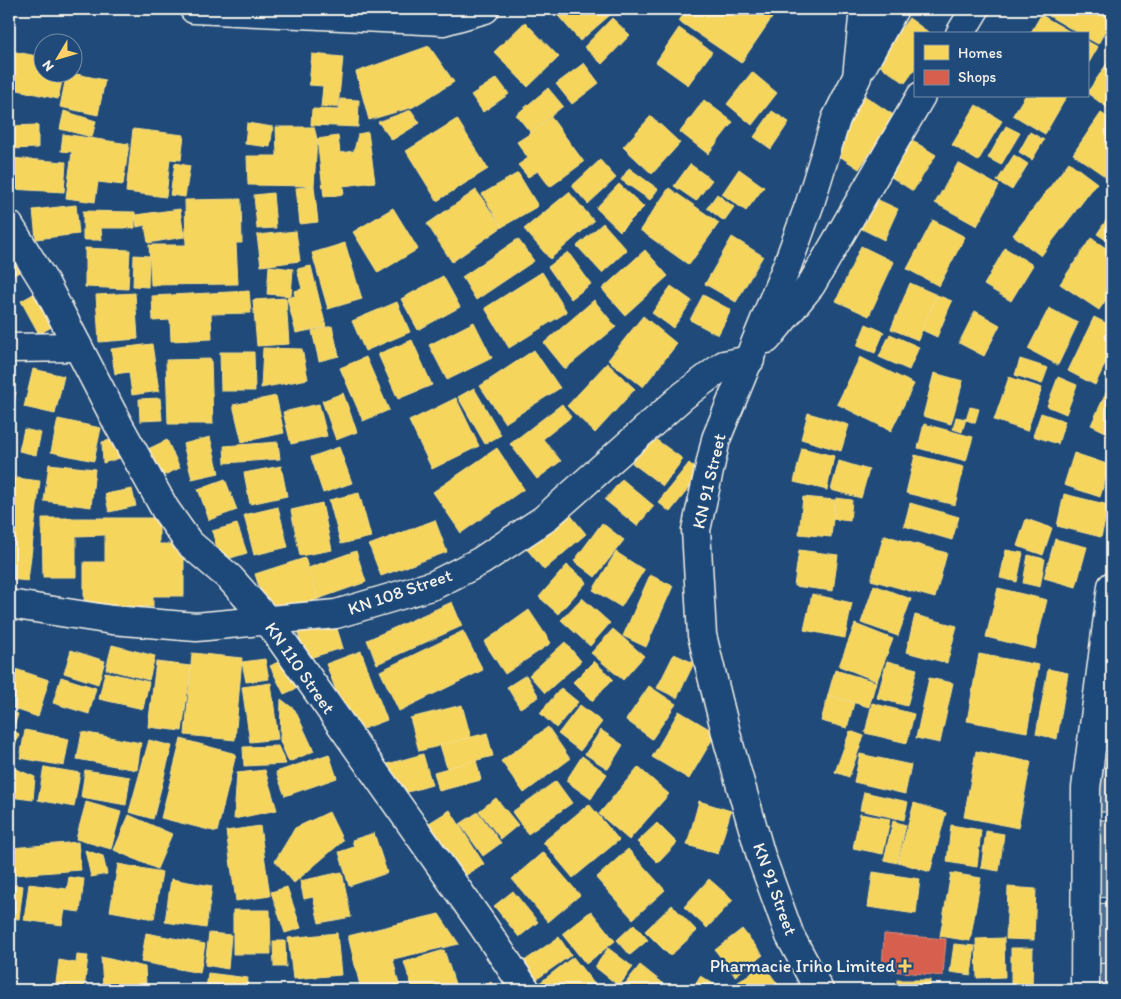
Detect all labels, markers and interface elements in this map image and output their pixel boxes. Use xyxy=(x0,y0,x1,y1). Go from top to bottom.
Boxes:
north arrow xyxy=(32,32,82,82)
legend xyxy=(914,32,1088,98)
text: Homes xyxy=(958,44,1003,62)
text: N xyxy=(39,57,58,75)
text: Shops xyxy=(958,68,997,86)
street label: KN 91 Street xyxy=(687,431,731,531)
street label: KN 108 Street xyxy=(345,564,455,620)
street label: KN 110 Street xyxy=(260,618,340,718)
street label: KN 91 Street xyxy=(748,840,802,939)
place label: Pharmacie Iriho Limited xyxy=(710,955,895,977)
marker: Pharmacie Iriho Limited xyxy=(899,960,911,972)

